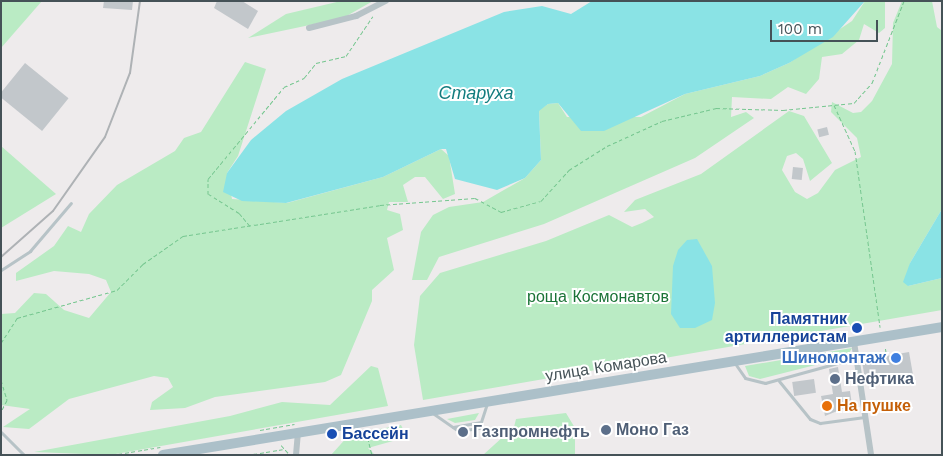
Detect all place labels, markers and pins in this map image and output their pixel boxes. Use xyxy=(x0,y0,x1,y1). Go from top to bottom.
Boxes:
place label: Памятник артиллеристам xyxy=(725,309,847,347)
marker: Памятник артиллеристам xyxy=(851,322,863,334)
place label: Шиномонтаж xyxy=(782,348,886,368)
marker: Шиномонтаж xyxy=(890,352,902,364)
place label: Нефтика xyxy=(845,369,914,389)
marker: Нефтика xyxy=(829,373,841,385)
place label: На пушке xyxy=(837,396,911,416)
marker: На пушке xyxy=(821,400,833,412)
place label: Моно Газ xyxy=(616,420,689,440)
place label: Газпромнефть xyxy=(473,422,590,442)
place label: Бассейн xyxy=(342,424,409,444)
marker: Моно Газ xyxy=(600,424,612,436)
marker: Газпромнефть xyxy=(457,426,469,438)
marker: Бассейн xyxy=(326,428,338,440)

